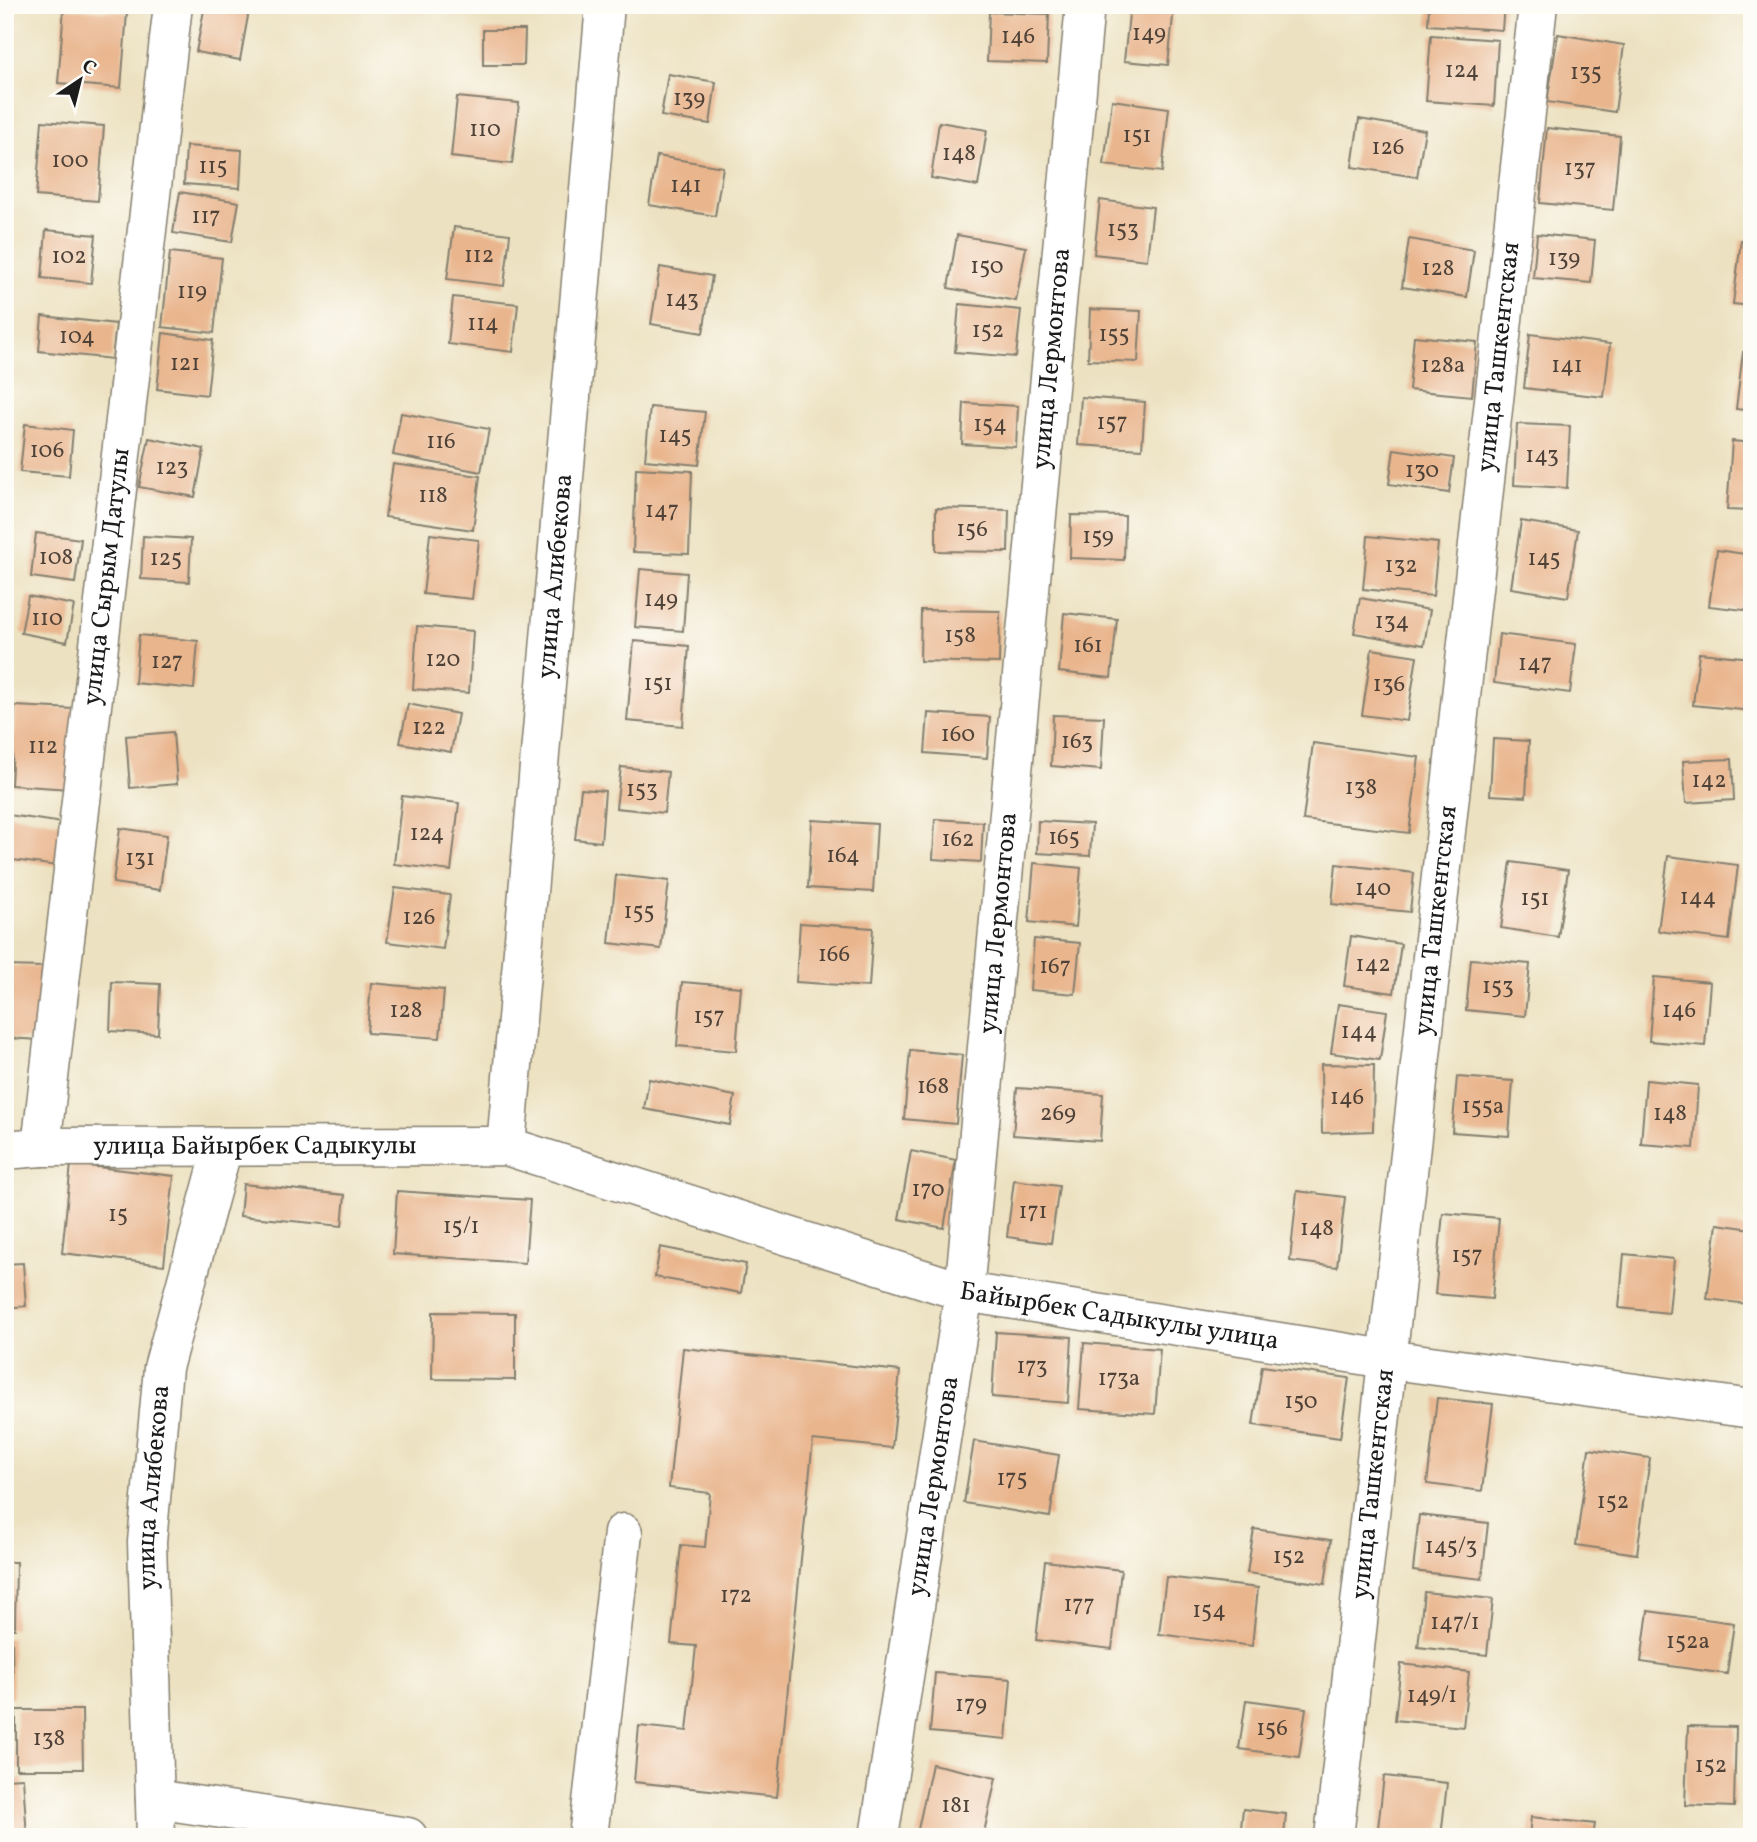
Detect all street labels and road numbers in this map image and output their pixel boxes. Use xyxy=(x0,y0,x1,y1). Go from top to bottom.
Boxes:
street label: улица Ташкентская xyxy=(1468,240,1529,474)
street label: улица Лермонтова xyxy=(1023,246,1080,471)
street label: улица Сырым Датулы xyxy=(74,446,140,707)
street label: улица Алибекова xyxy=(529,472,582,680)
street label: улица Ташкентская xyxy=(1405,804,1467,1038)
street label: улица Лермонтова xyxy=(970,811,1027,1036)
street label: улица Байырбек Садыкулы xyxy=(93,1128,417,1165)
street label: Байырбек Садыкулы улица xyxy=(957,1274,1281,1360)
street label: улица Ташкентская xyxy=(1343,1367,1404,1601)
street label: улица Лермонтова xyxy=(899,1374,969,1599)
street label: улица Алибекова xyxy=(129,1383,179,1590)

